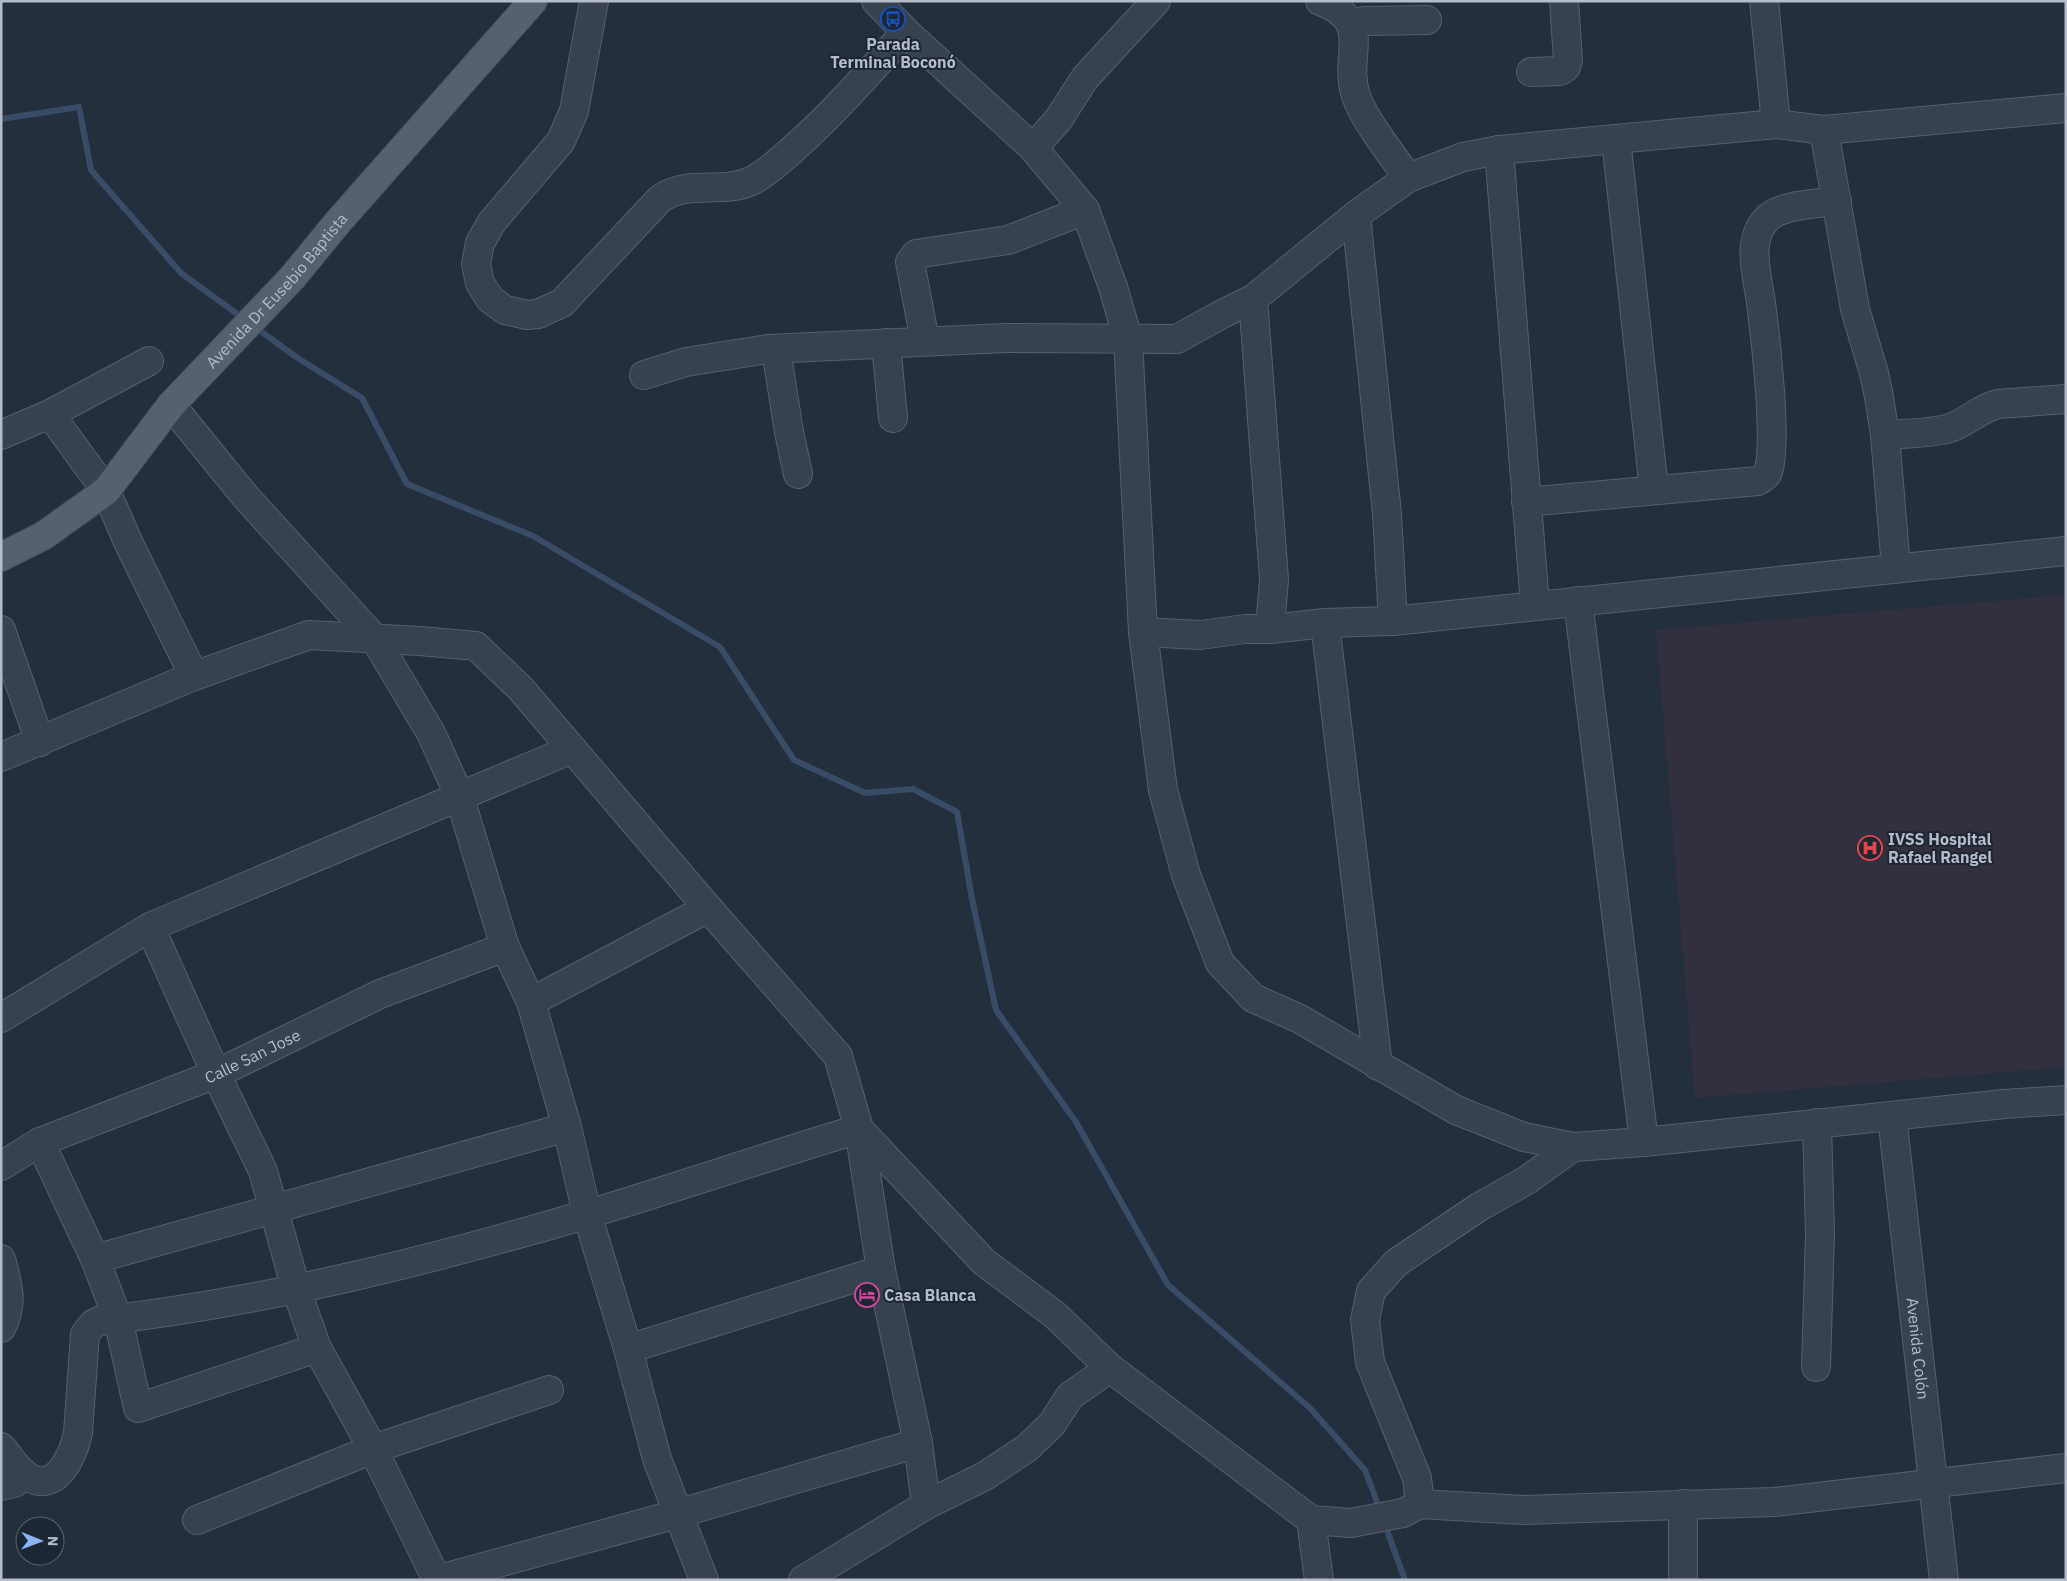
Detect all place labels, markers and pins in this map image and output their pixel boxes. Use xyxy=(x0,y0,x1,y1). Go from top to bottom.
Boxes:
bus stop icon: Parada Terminal Boconó xyxy=(880,6,906,32)
place label: Parada Terminal Boconó xyxy=(830,34,956,72)
place label: IVSS Hospital Rafael Rangel xyxy=(1888,829,1992,867)
hospital icon: IVSS Hospital Rafael Rangel xyxy=(1857,835,1883,861)
hotel icon: Casa Blanca xyxy=(854,1282,880,1308)
place label: Casa Blanca xyxy=(884,1285,976,1305)

